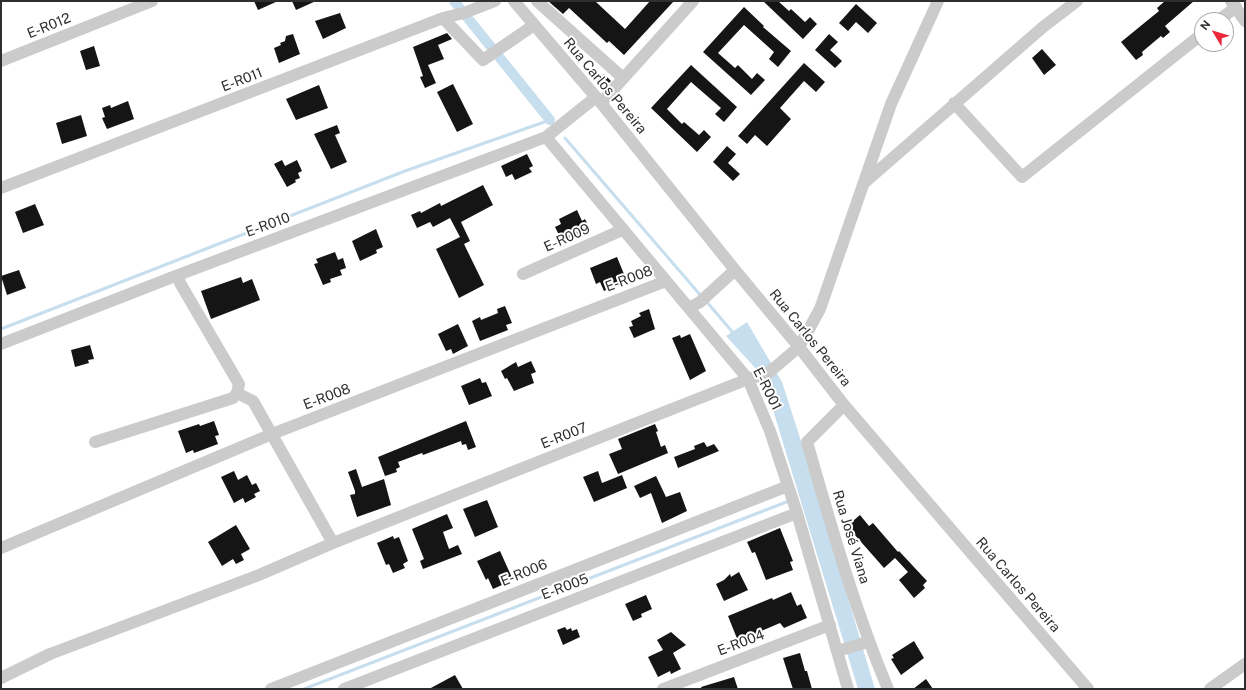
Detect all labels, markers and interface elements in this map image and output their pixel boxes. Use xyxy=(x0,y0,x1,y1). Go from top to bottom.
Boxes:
street label: E-R012 xyxy=(25,10,73,42)
north arrow xyxy=(1194,12,1234,52)
text: N xyxy=(1198,18,1213,32)
street label: Rua Carlos Pereira xyxy=(560,35,650,137)
street label: E-R011 xyxy=(219,64,265,96)
street label: E-R010 xyxy=(244,209,292,241)
street label: E-R009 xyxy=(541,220,593,256)
street label: E-R008 xyxy=(603,262,655,296)
street label: Rua Carlos Pereira xyxy=(766,286,854,390)
street label: E-R001 xyxy=(749,365,785,413)
street label: E-R008 xyxy=(301,380,353,414)
street label: E-R007 xyxy=(538,419,590,453)
street label: Rua José Viana xyxy=(829,488,873,586)
street label: Rua Carlos Pereira xyxy=(972,534,1064,636)
street label: E-R006 xyxy=(498,556,550,590)
street label: E-R005 xyxy=(539,570,591,604)
street label: E-R004 xyxy=(715,626,767,660)

